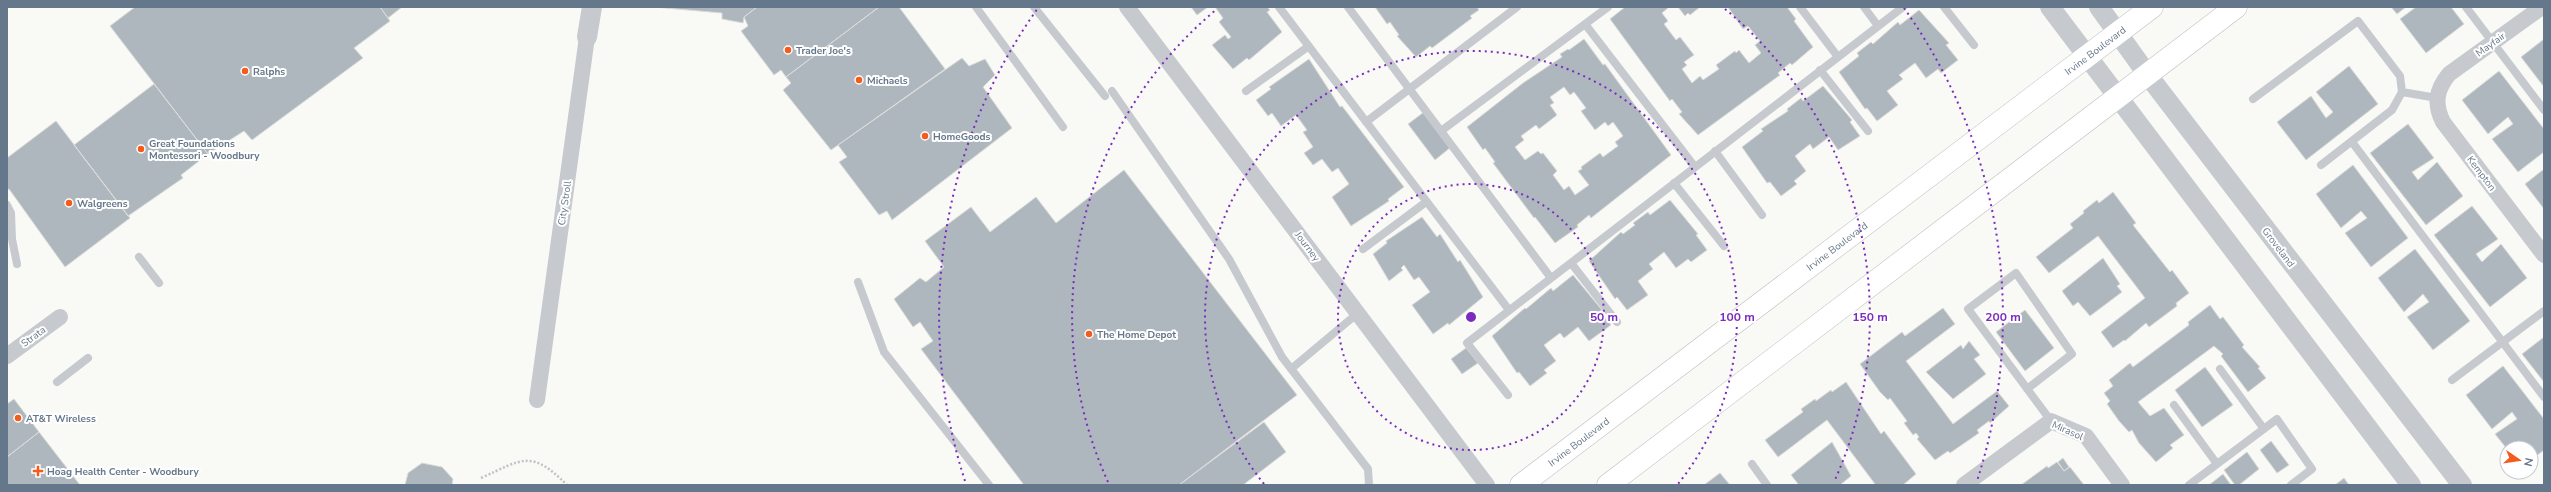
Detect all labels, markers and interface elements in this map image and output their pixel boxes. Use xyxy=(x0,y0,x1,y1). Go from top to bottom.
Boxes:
street label: Irvine Boulevard xyxy=(2062,23,2129,79)
street label: Mayfair xyxy=(2473,29,2509,60)
place label: Trader Joe's xyxy=(796,44,851,58)
marker: Trader Joe's xyxy=(783,45,793,55)
place label: Ralphs xyxy=(253,65,285,79)
marker: Ralphs xyxy=(240,66,250,76)
place label: Michaels xyxy=(867,74,908,88)
marker: Michaels xyxy=(854,75,864,85)
place label: HomeGoods xyxy=(933,130,991,144)
marker: HomeGoods xyxy=(920,131,930,141)
place label: Great Foundations Montessori - Woodbury xyxy=(149,137,260,163)
marker: Great Foundations Montessori - Woodbury xyxy=(136,144,146,154)
street label: Kempton xyxy=(2463,153,2499,194)
street label: City Stroll xyxy=(555,180,575,226)
place label: Walgreens xyxy=(77,197,128,211)
marker: Walgreens xyxy=(64,198,74,208)
street label: Irvine Boulevard xyxy=(1804,219,1871,274)
street label: Groveland xyxy=(2259,225,2298,270)
street label: Journey xyxy=(1291,228,1324,265)
text: 50 m xyxy=(1590,309,1618,325)
text: 100 m xyxy=(1719,309,1755,325)
text: 150 m xyxy=(1852,309,1888,325)
text: 200 m xyxy=(1985,309,2021,325)
centre of rings xyxy=(1464,310,1478,324)
street label: Strata xyxy=(18,323,49,350)
place label: The Home Depot xyxy=(1097,328,1176,342)
marker: The Home Depot xyxy=(1084,329,1094,339)
place label: AT&T Wireless xyxy=(26,412,96,426)
marker: AT&T Wireless xyxy=(13,413,23,423)
street label: Irvine Boulevard xyxy=(1546,414,1613,470)
street label: Mirasol xyxy=(2050,418,2086,444)
north arrow xyxy=(2499,440,2539,480)
text: N xyxy=(2520,456,2536,468)
marker: Hoag Health Center - Woodbury xyxy=(32,465,44,477)
place label: Hoag Health Center - Woodbury xyxy=(47,465,199,479)

